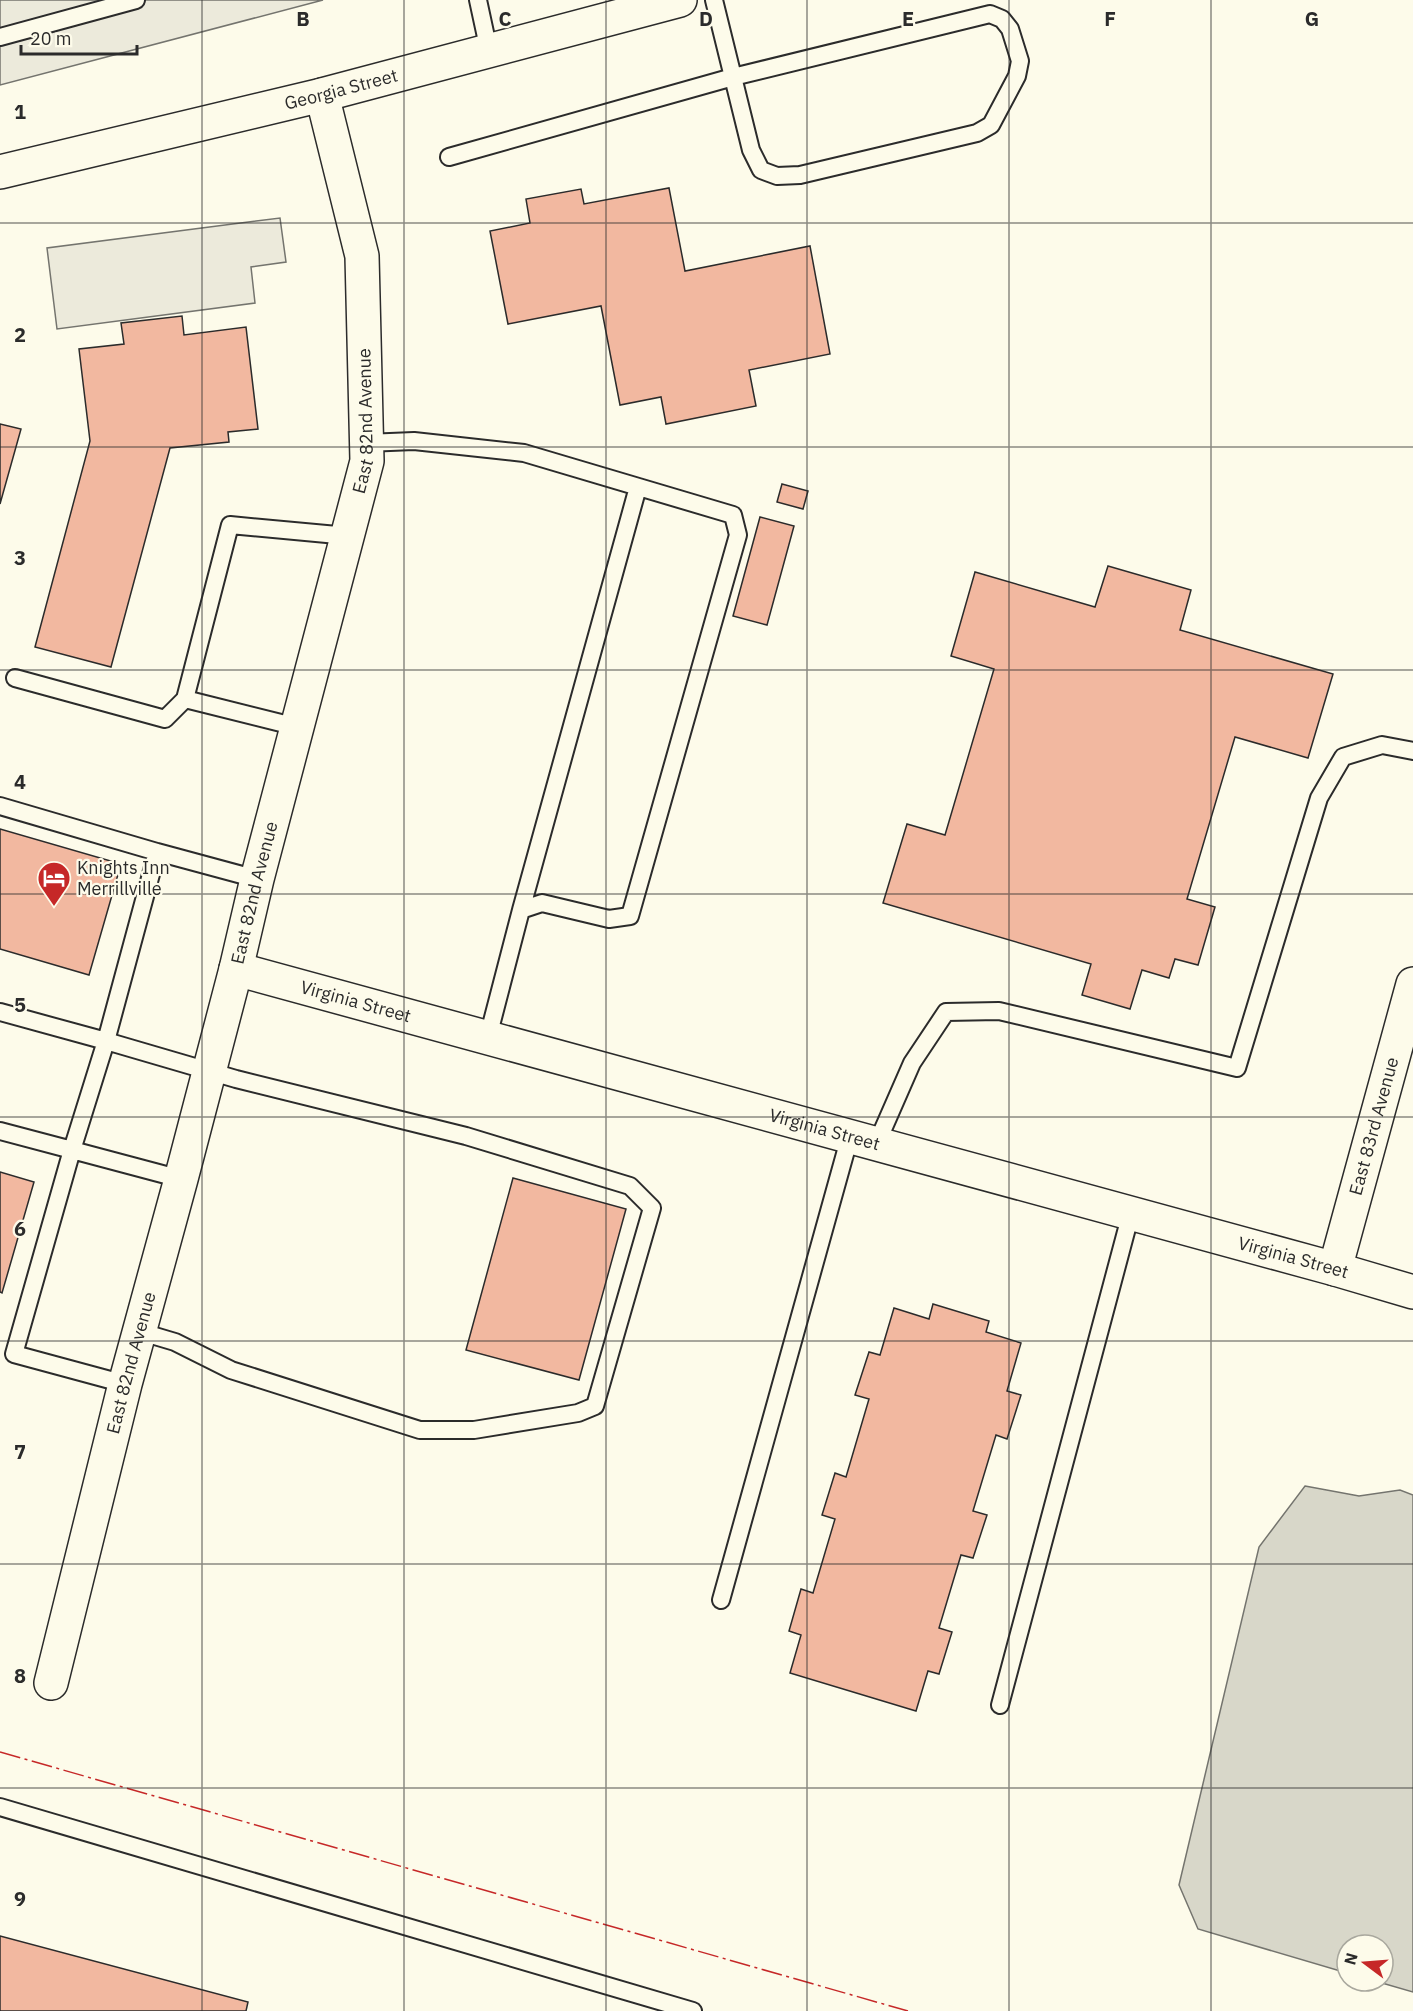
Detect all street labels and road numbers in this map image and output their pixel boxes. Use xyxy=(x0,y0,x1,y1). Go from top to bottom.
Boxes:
street label: Georgia Street xyxy=(282,63,400,115)
street label: East 82nd Avenue xyxy=(347,348,378,496)
street label: East 82nd Avenue xyxy=(226,819,283,966)
street label: Virginia Street xyxy=(298,975,414,1027)
street label: East 83rd Avenue xyxy=(1344,1054,1403,1198)
street label: Virginia Street xyxy=(767,1103,882,1155)
street label: Virginia Street xyxy=(1236,1231,1351,1283)
street label: East 82nd Avenue xyxy=(101,1289,161,1436)

